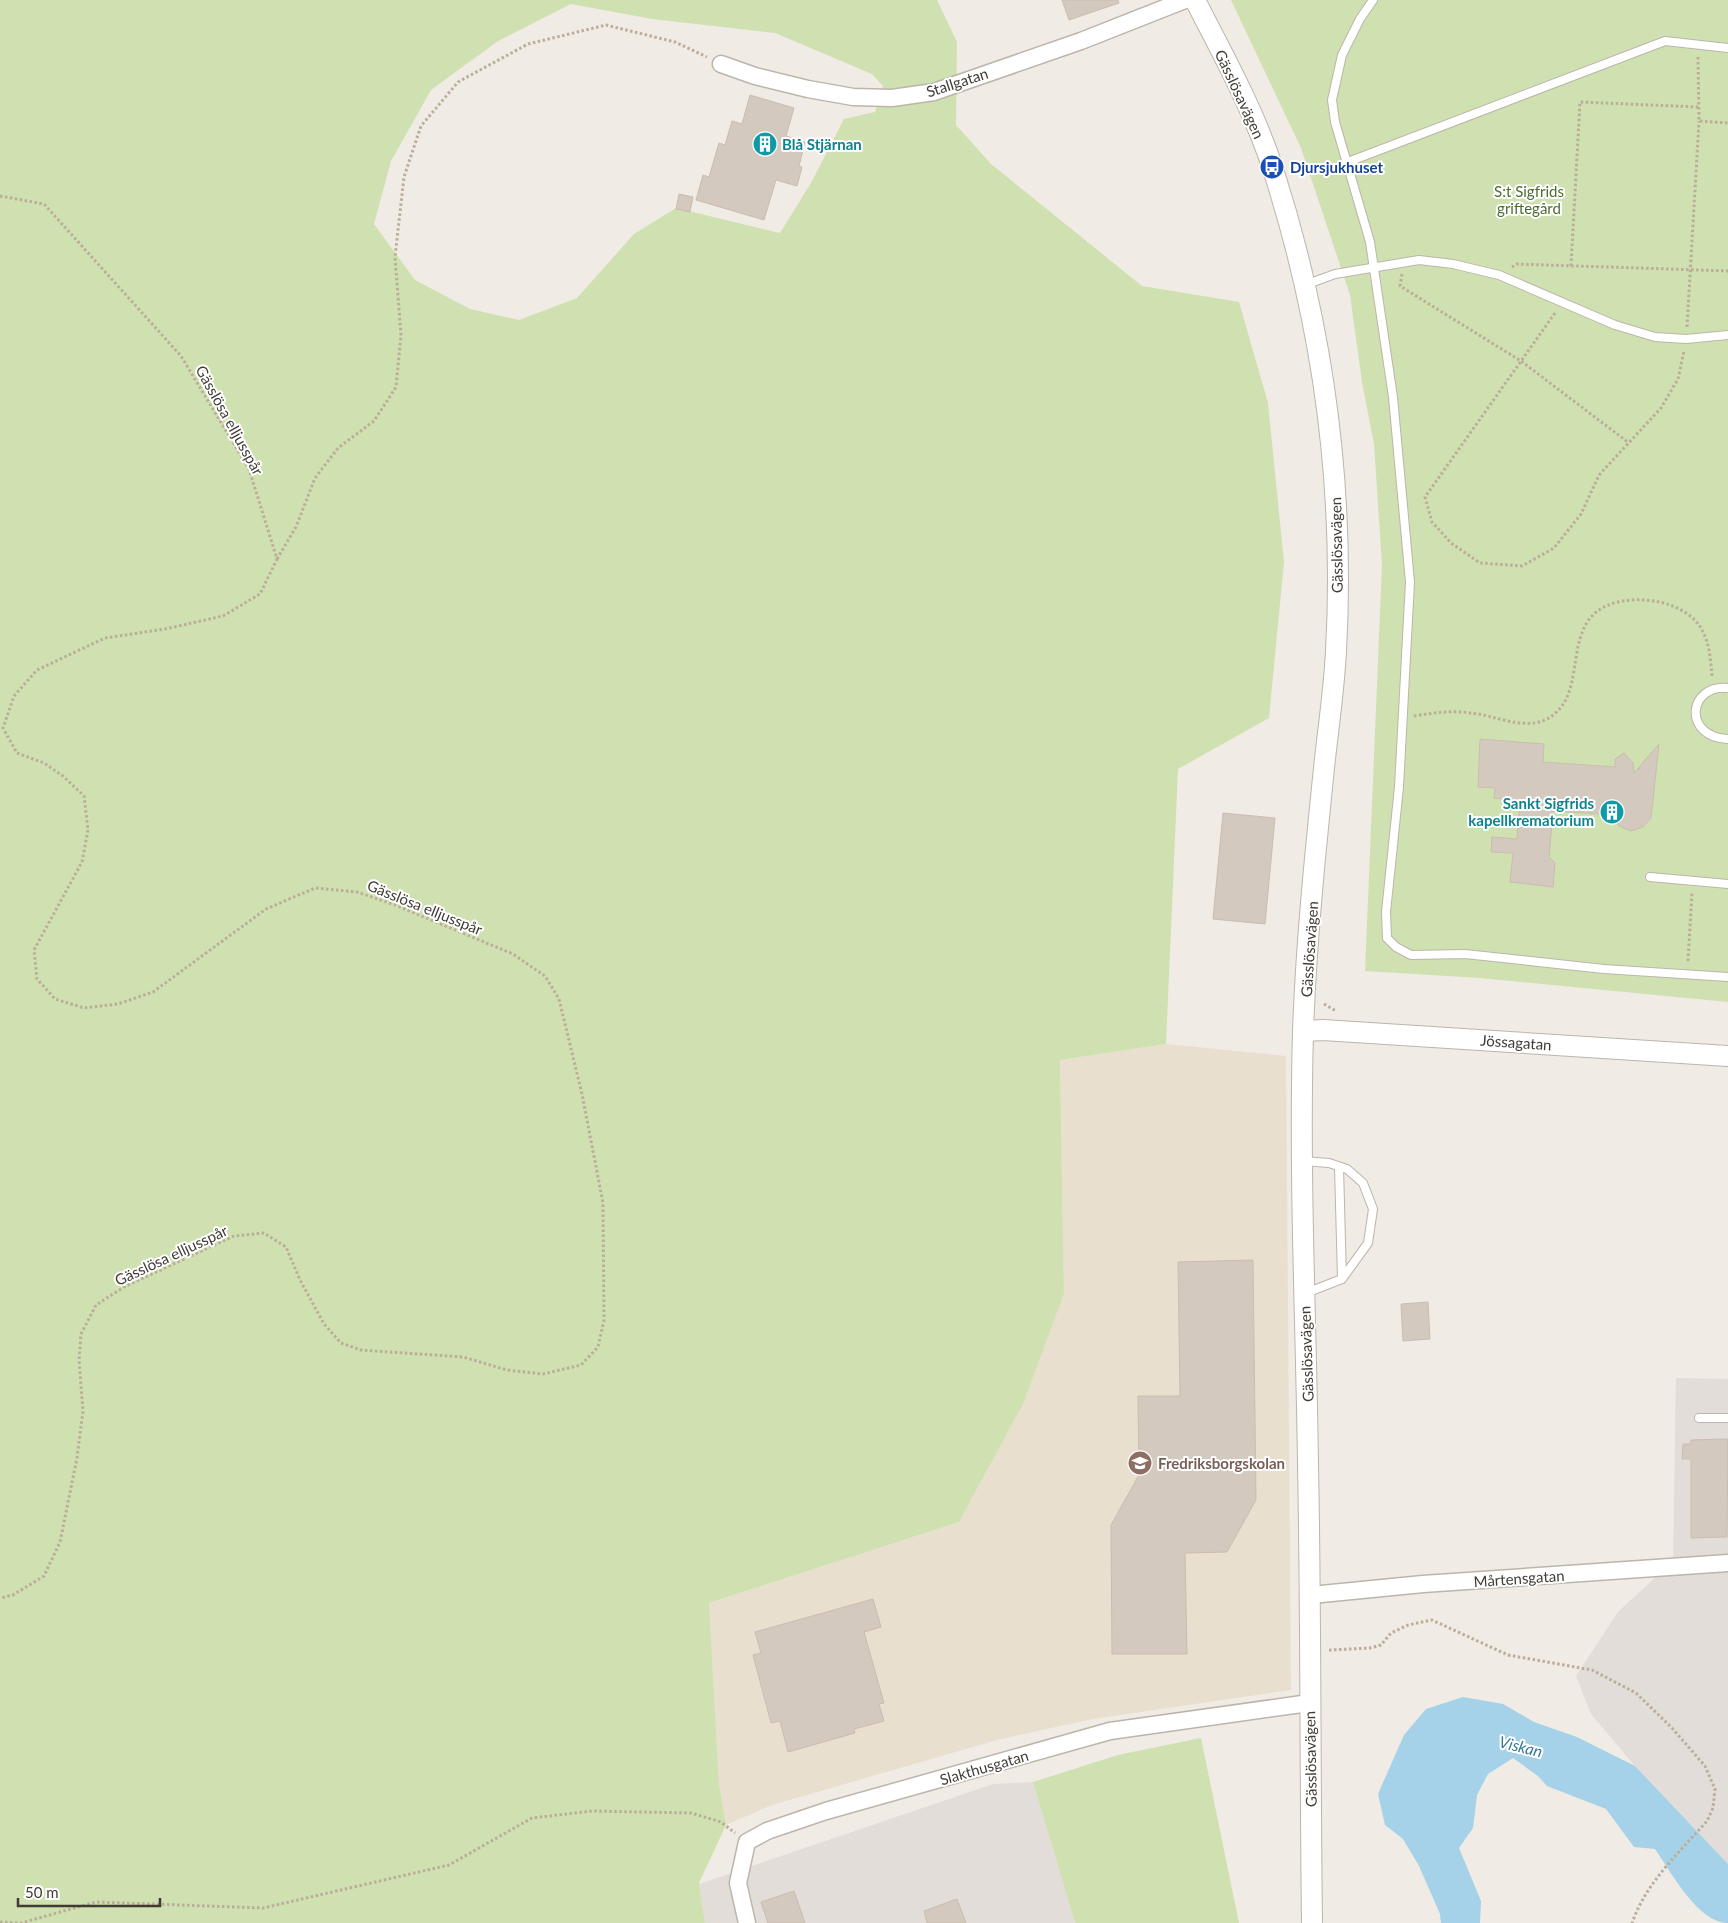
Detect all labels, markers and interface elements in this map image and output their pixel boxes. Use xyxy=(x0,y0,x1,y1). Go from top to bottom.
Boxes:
street label: Gässlösavägen xyxy=(1212,47,1268,141)
street label: Stallgatan xyxy=(924,64,990,100)
building icon: Blå Stjärnan xyxy=(752,131,778,157)
place label: Blå Stjärnan xyxy=(782,135,862,153)
bus stop icon: Djursjukhuset xyxy=(1259,154,1285,180)
place label: Djursjukhuset xyxy=(1290,158,1383,176)
park label: S:t Sigfrids griftegård xyxy=(1494,182,1564,217)
street label: Gässlösa elljusspår xyxy=(192,362,268,478)
street label: Gässlösavägen xyxy=(1326,497,1346,593)
place label: Sankt Sigfrids kapellkrematorium xyxy=(1468,794,1594,829)
building icon: Sankt Sigfrids kapellkrematorium xyxy=(1599,799,1625,825)
street label: Gässlösa elljusspår xyxy=(365,876,486,938)
street label: Gässlösavägen xyxy=(1297,900,1321,998)
street label: Jössagatan xyxy=(1480,1031,1552,1053)
street label: Gässlösa elljusspår xyxy=(112,1221,231,1289)
street label: Gässlösavägen xyxy=(1295,1306,1317,1402)
school or university icon: Fredriksborgskolan xyxy=(1127,1450,1153,1476)
place label: Fredriksborgskolan xyxy=(1158,1454,1285,1472)
street label: Mårtensgatan xyxy=(1473,1566,1565,1590)
street label: Gässlösavägen xyxy=(1300,1711,1320,1807)
water label: Viskan xyxy=(1497,1731,1545,1761)
street label: Slakthusgatan xyxy=(938,1746,1030,1788)
scale bar xyxy=(18,1876,160,1908)
text: 50 m xyxy=(25,1883,59,1901)

